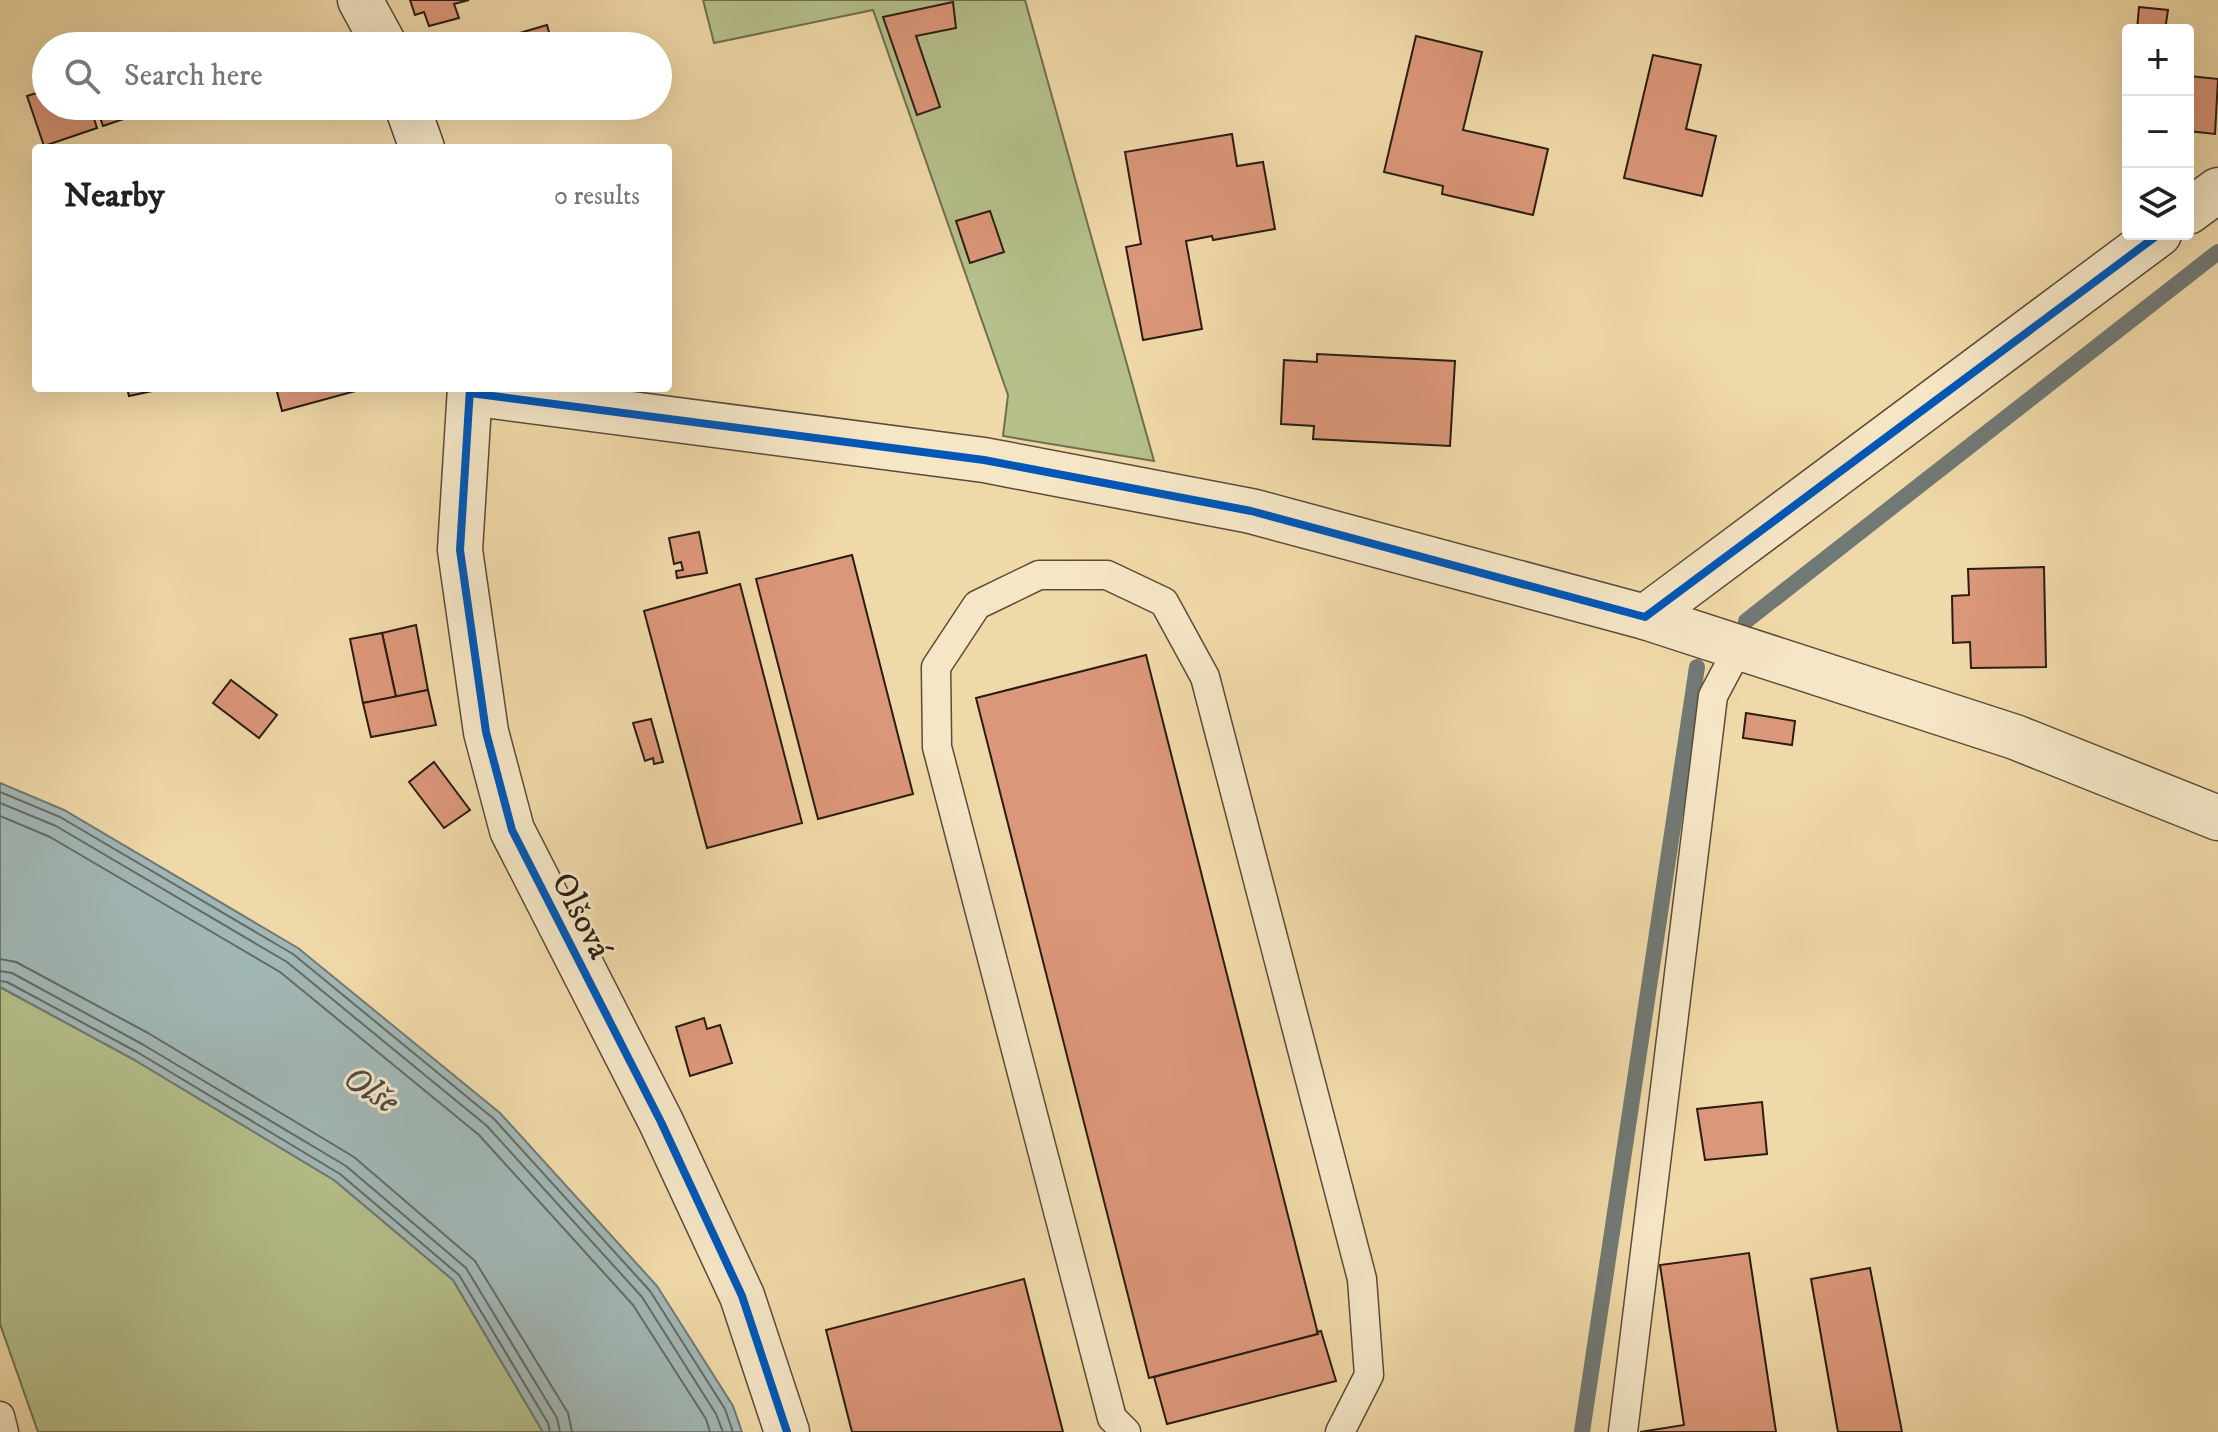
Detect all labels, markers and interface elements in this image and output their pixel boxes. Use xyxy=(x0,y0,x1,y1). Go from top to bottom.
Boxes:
map controls xyxy=(2122,24,2194,240)
button: + xyxy=(2122,24,2194,96)
search box xyxy=(32,32,672,120)
icon: search xyxy=(60,54,104,98)
text: Search here xyxy=(124,58,263,95)
button: − xyxy=(2122,96,2194,168)
button: layers xyxy=(2122,168,2194,240)
text: Nearby xyxy=(64,175,165,217)
text: 0 results xyxy=(554,180,640,213)
street label: Olšová xyxy=(542,866,621,967)
water label: Olše xyxy=(334,1056,408,1125)

